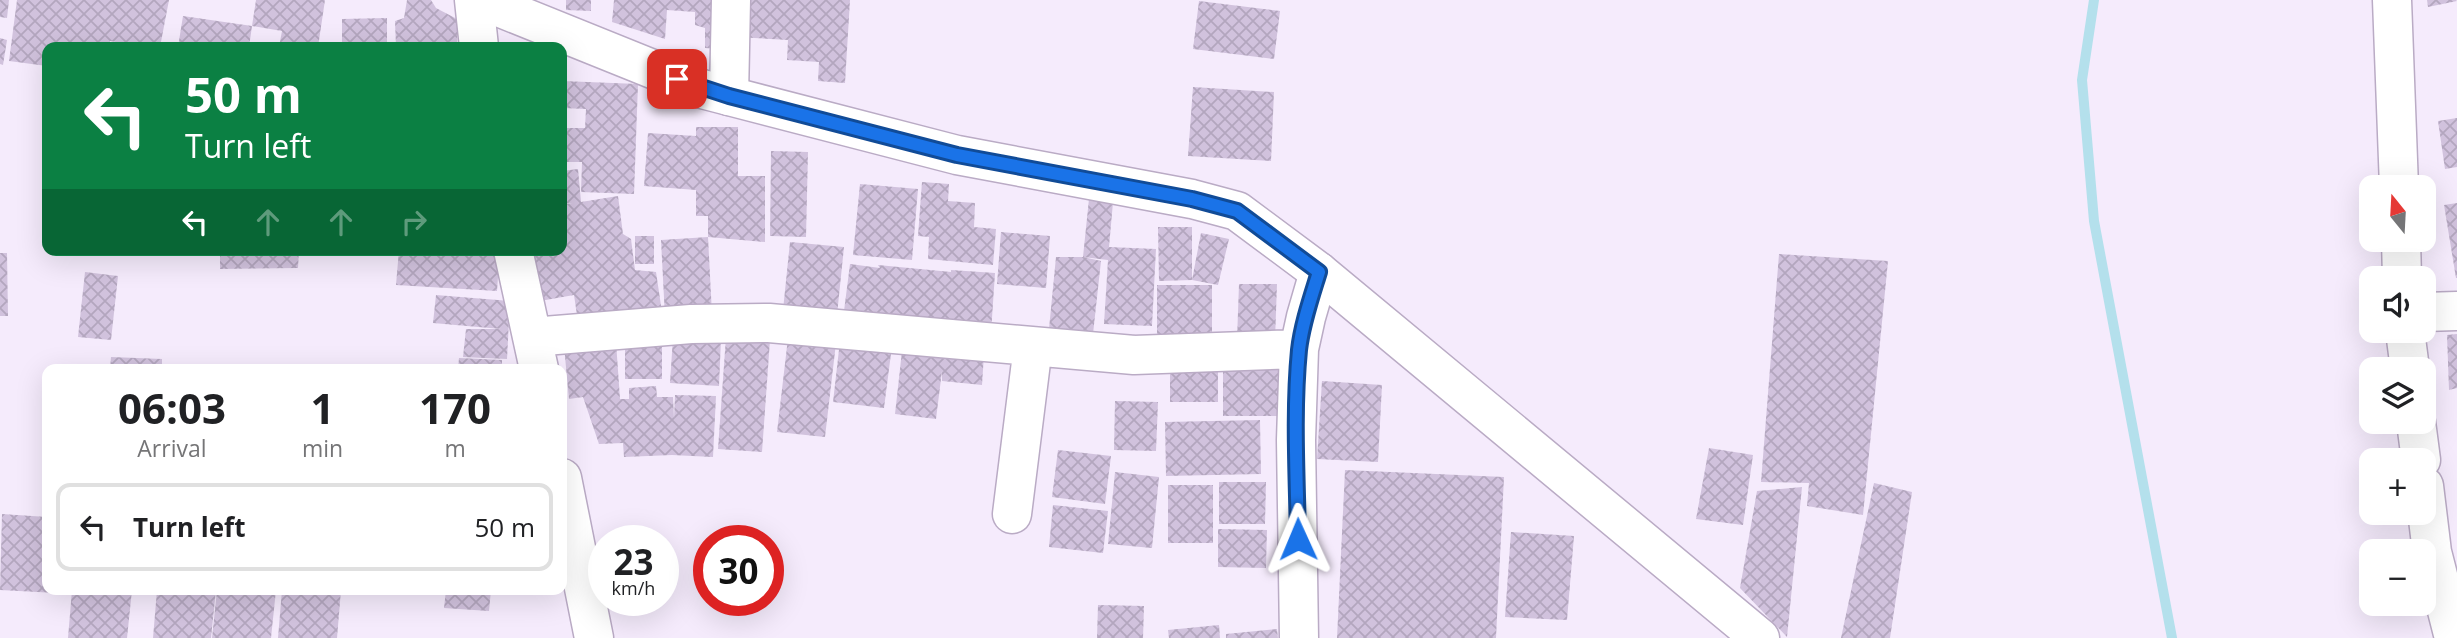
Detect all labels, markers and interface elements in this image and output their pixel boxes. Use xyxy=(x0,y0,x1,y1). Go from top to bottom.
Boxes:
pin xyxy=(647,49,707,109)
icon: arrive xyxy=(658,60,696,98)
text: 50 m xyxy=(185,61,302,127)
icon: left xyxy=(70,70,161,161)
text: Turn left xyxy=(185,124,311,167)
north arrow xyxy=(2359,175,2436,252)
map controls xyxy=(2359,175,2436,616)
icon: left xyxy=(176,203,214,241)
icon: ahead xyxy=(249,203,287,241)
icon: ahead xyxy=(322,203,360,241)
icon: right xyxy=(395,203,433,241)
button: sound xyxy=(2359,266,2436,343)
button: layers xyxy=(2359,357,2436,434)
text: 06:03 xyxy=(118,379,226,436)
text: 1 xyxy=(310,379,335,436)
text: 170 xyxy=(419,379,491,436)
text: Arrival xyxy=(137,432,207,464)
text: min xyxy=(302,432,343,464)
text: m xyxy=(444,432,466,464)
button: + xyxy=(2359,448,2436,525)
position arrow xyxy=(1261,502,1335,576)
icon: left xyxy=(74,508,112,546)
text: Turn left xyxy=(133,509,245,545)
text: 50 m xyxy=(474,509,535,545)
speed limit sign: 30 xyxy=(693,525,784,616)
text: 23 xyxy=(613,538,654,585)
button: − xyxy=(2359,539,2436,616)
text: km/h xyxy=(612,576,655,600)

